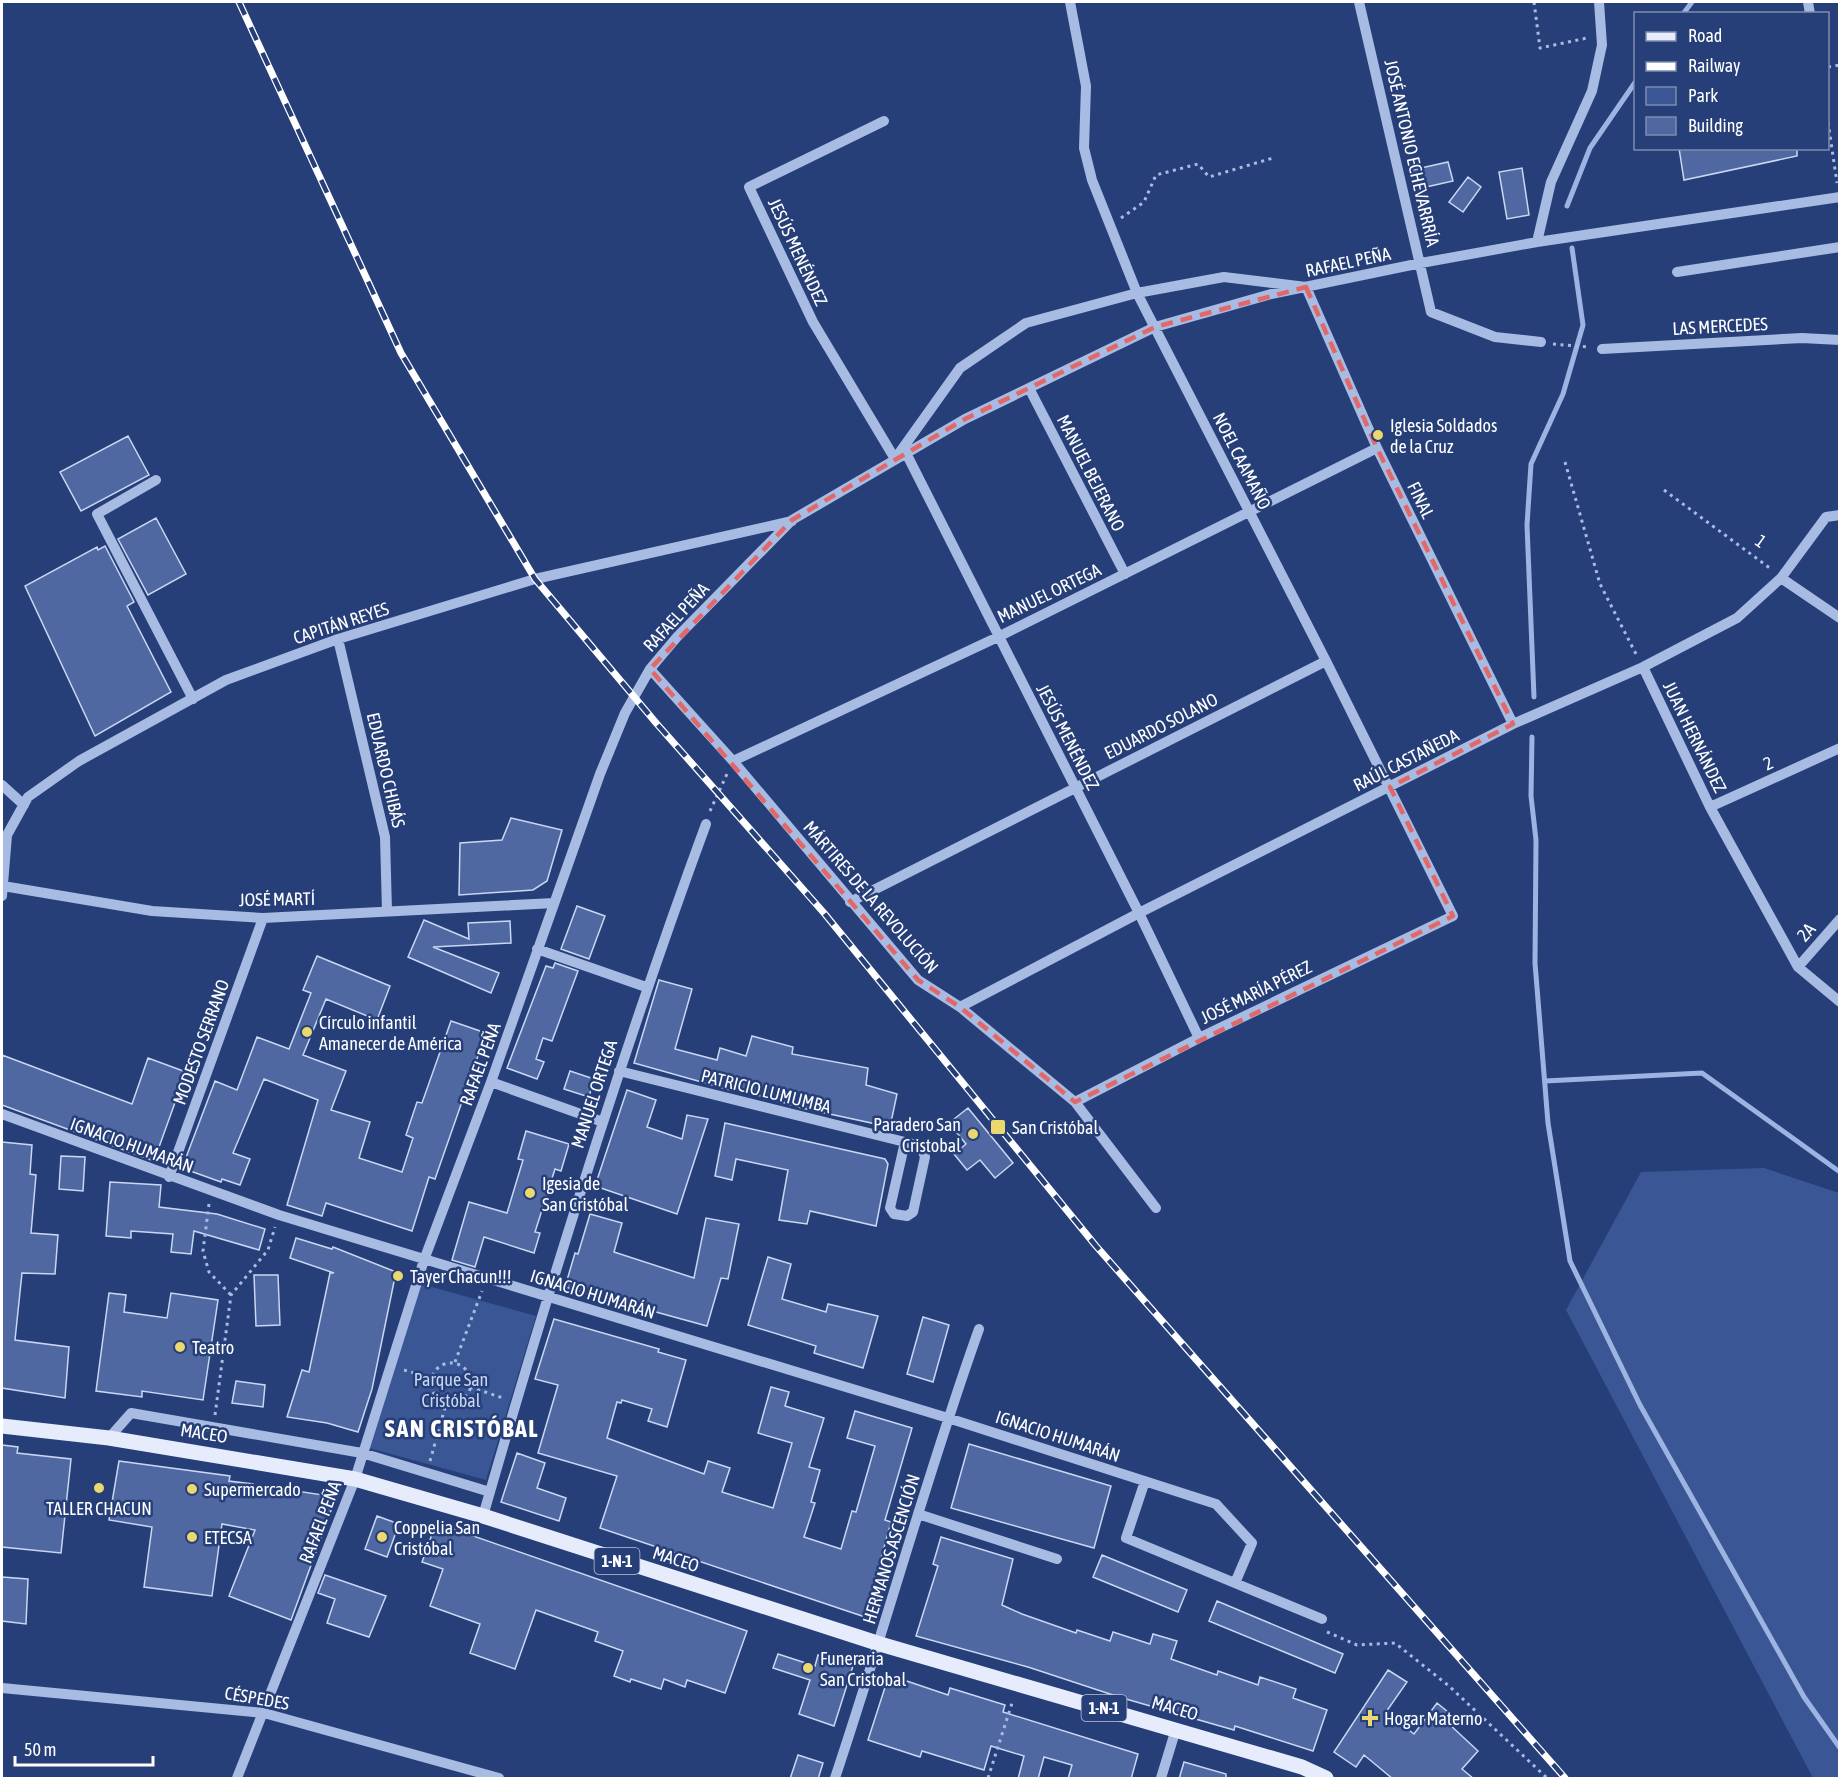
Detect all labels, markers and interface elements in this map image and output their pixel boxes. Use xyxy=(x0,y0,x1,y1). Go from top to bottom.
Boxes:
legend xyxy=(1634,12,1829,150)
text: Road xyxy=(1688,25,1722,46)
text: Railway xyxy=(1688,55,1740,76)
street label: JOSÉ ANTONIO ECHEVARRRÍA xyxy=(1380,57,1444,249)
text: Park xyxy=(1688,85,1718,106)
text: Building xyxy=(1688,115,1743,136)
street label: JESÚS MENÉNDEZ xyxy=(764,195,832,309)
street label: RAFAEL PEÑA xyxy=(1303,243,1393,281)
street label: LAS MERCEDES xyxy=(1672,313,1769,339)
street label: NOEL CAAMAÑO xyxy=(1209,409,1275,513)
street label: MANUEL BEJERANO xyxy=(1053,411,1129,535)
place label: Iglesia Soldados de la Cruz xyxy=(1390,415,1497,457)
marker: Iglesia Soldados de la Cruz xyxy=(1371,428,1385,442)
street label: FINAL xyxy=(1403,478,1439,522)
street label: 1 xyxy=(1751,530,1771,552)
street label: MANUEL ORTEGA xyxy=(994,559,1104,627)
street label: RAFAEL PEÑA xyxy=(639,578,713,656)
street label: CAPITÁN REYES xyxy=(291,598,392,648)
street label: JUAN HERNÁNDEZ xyxy=(1659,678,1731,796)
street label: JESÚS MENÉNDEZ xyxy=(1032,680,1104,794)
street label: EDUARDO SOLANO xyxy=(1101,688,1221,764)
street label: EDUARDO CHIBÁS xyxy=(363,710,410,830)
street label: RAÚL CASTAÑEDA xyxy=(1350,724,1462,796)
street label: 2 xyxy=(1760,752,1776,774)
street label: MÁRTIRES DE LA REVOLUCIÓN xyxy=(799,817,943,977)
street label: JOSÉ MARTÍ xyxy=(239,888,315,910)
street label: 2A xyxy=(1792,918,1820,945)
street label: JOSÉ MARÍA PÉREZ xyxy=(1197,956,1315,1028)
street label: MODESTO SERRANO xyxy=(169,977,233,1107)
place label: Círculo infantil Amanecer de América xyxy=(319,1012,462,1054)
street label: RAFAEL PEÑA xyxy=(455,1020,505,1108)
marker: Círculo infantil Amanecer de América xyxy=(300,1025,314,1039)
street label: MANUEL ORTEGA xyxy=(567,1037,621,1151)
street label: PATRICIO LUMUMBA xyxy=(699,1065,833,1117)
street label: IGNACIO HUMARÁN xyxy=(67,1113,197,1177)
place label: Paradero San Cristobal xyxy=(873,1114,961,1156)
place label: San Cristóbal xyxy=(1012,1117,1098,1138)
marker: San Cristóbal xyxy=(989,1118,1007,1136)
marker: Paradero San Cristobal xyxy=(966,1127,980,1141)
place label: Igesia de San Cristóbal xyxy=(542,1173,628,1215)
marker: Igesia de San Cristóbal xyxy=(523,1186,537,1200)
street label: IGNACIO HUMARÁN xyxy=(528,1265,658,1323)
place label: Tayer Chacun!!! xyxy=(410,1266,511,1287)
marker: Tayer Chacun!!! xyxy=(391,1269,405,1283)
place label: Teatro xyxy=(192,1337,234,1358)
marker: Teatro xyxy=(173,1340,187,1354)
park label: Parque San Cristóbal xyxy=(414,1369,488,1411)
street label: IGNACIO HUMARÁN xyxy=(993,1406,1123,1466)
district label: SAN CRISTÓBAL xyxy=(385,1415,539,1442)
street label: MACEO xyxy=(179,1419,229,1447)
street label: HERMANOS ASCENCIÓN xyxy=(858,1471,924,1627)
street label: RAFAEL PEÑA xyxy=(295,1478,345,1566)
place label: Supermercado xyxy=(204,1479,301,1500)
marker: TALLER CHACUN xyxy=(92,1481,106,1495)
marker: Supermercado xyxy=(185,1482,199,1496)
place label: TALLER CHACUN xyxy=(46,1498,152,1519)
place label: Coppelia San Cristóbal xyxy=(394,1517,480,1559)
place label: ETECSA xyxy=(204,1527,252,1548)
marker: ETECSA xyxy=(185,1530,199,1544)
marker: Coppelia San Cristóbal xyxy=(375,1530,389,1544)
street label: MACEO xyxy=(650,1542,702,1576)
road number: 1-N-1 xyxy=(594,1548,640,1574)
place label: Funeraria San Cristobal xyxy=(820,1648,906,1690)
marker: Funeraria San Cristobal xyxy=(801,1661,815,1675)
street label: CÉSPEDES xyxy=(223,1682,291,1714)
street label: MACEO xyxy=(1149,1691,1201,1725)
road number: 1-N-1 xyxy=(1082,1695,1126,1721)
place label: Hogar Materno xyxy=(1384,1708,1483,1729)
marker: Hogar Materno xyxy=(1361,1709,1379,1727)
scale bar xyxy=(15,1729,153,1767)
text: 50 m xyxy=(24,1739,56,1760)

